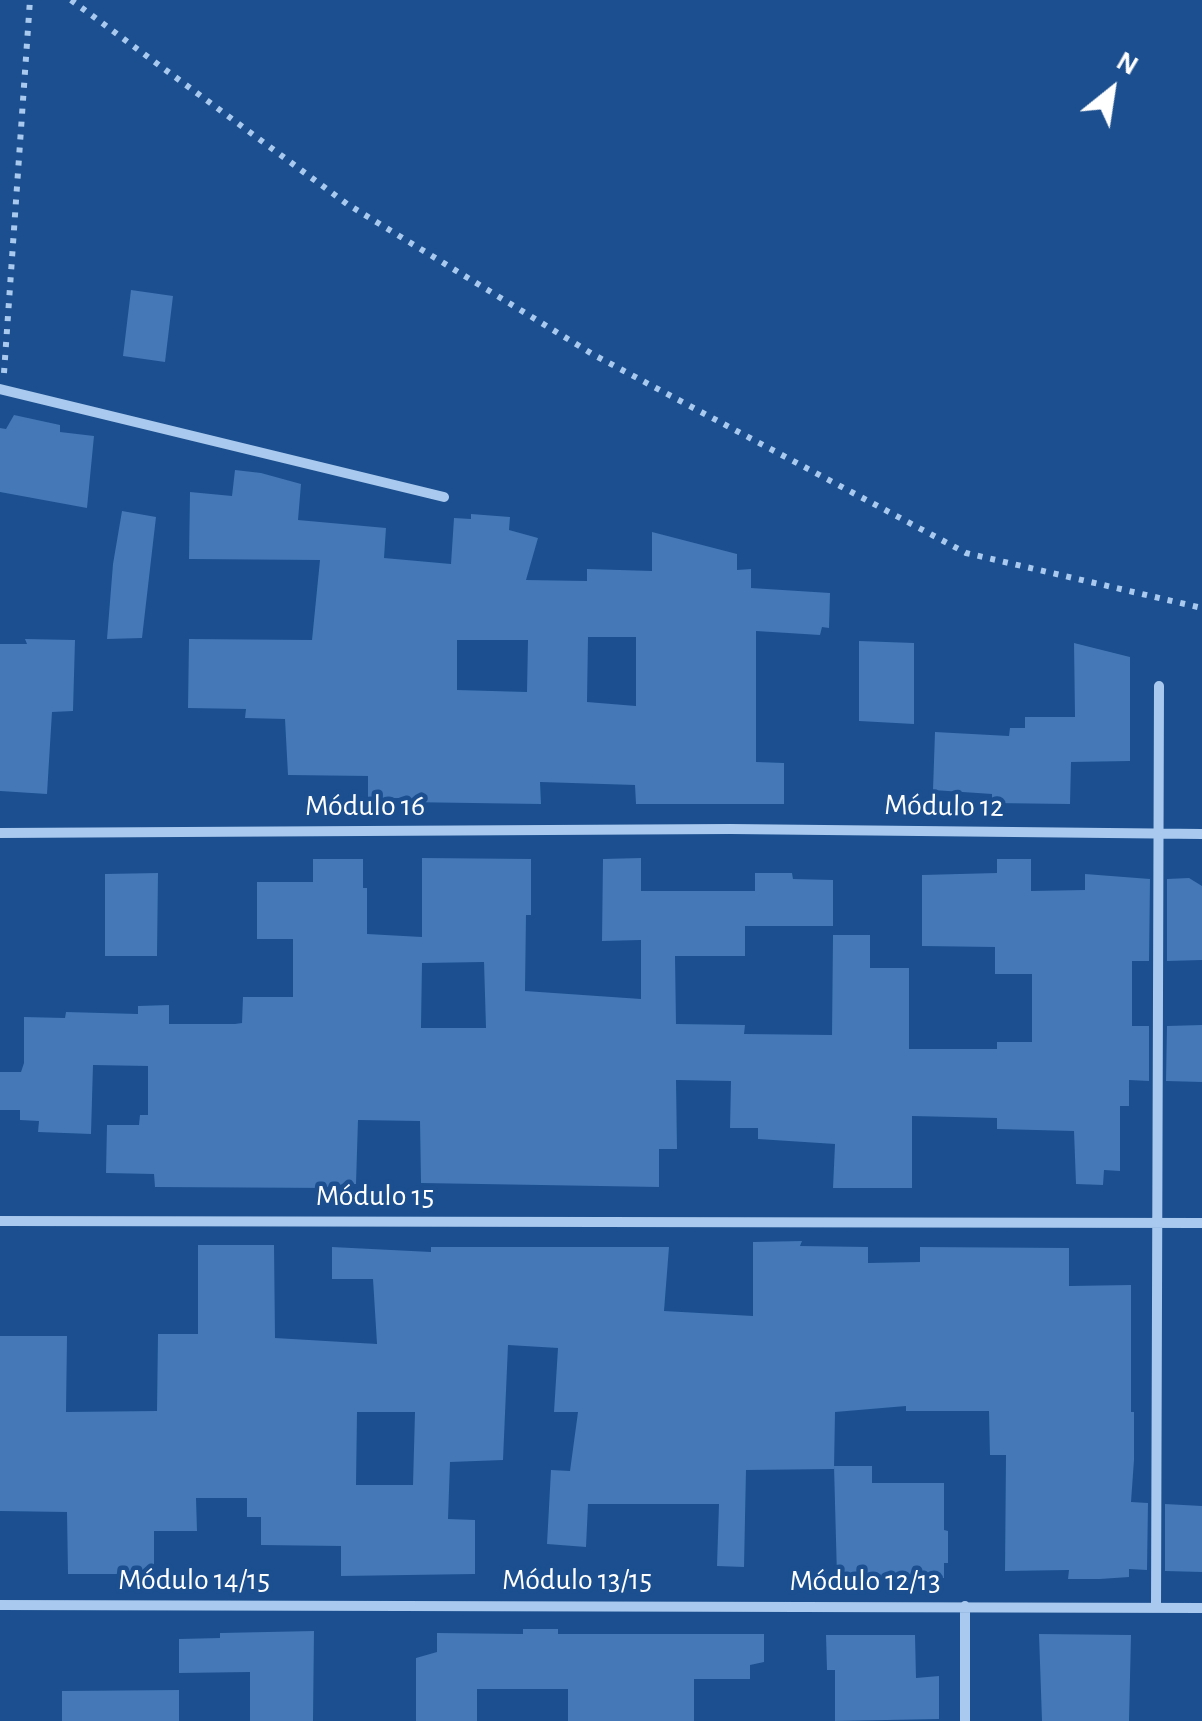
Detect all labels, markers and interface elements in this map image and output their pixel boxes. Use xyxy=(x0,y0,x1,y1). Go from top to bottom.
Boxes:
north arrow xyxy=(1062,40,1162,140)
text: N xyxy=(1112,47,1142,81)
street label: Módulo 12 xyxy=(884,787,1004,825)
street label: Módulo 16 xyxy=(305,788,425,824)
street label: Módulo 15 xyxy=(316,1178,434,1214)
street label: Módulo 14/15 xyxy=(118,1562,270,1598)
street label: Módulo 13/15 xyxy=(502,1562,652,1598)
street label: Módulo 12/13 xyxy=(790,1563,940,1599)

